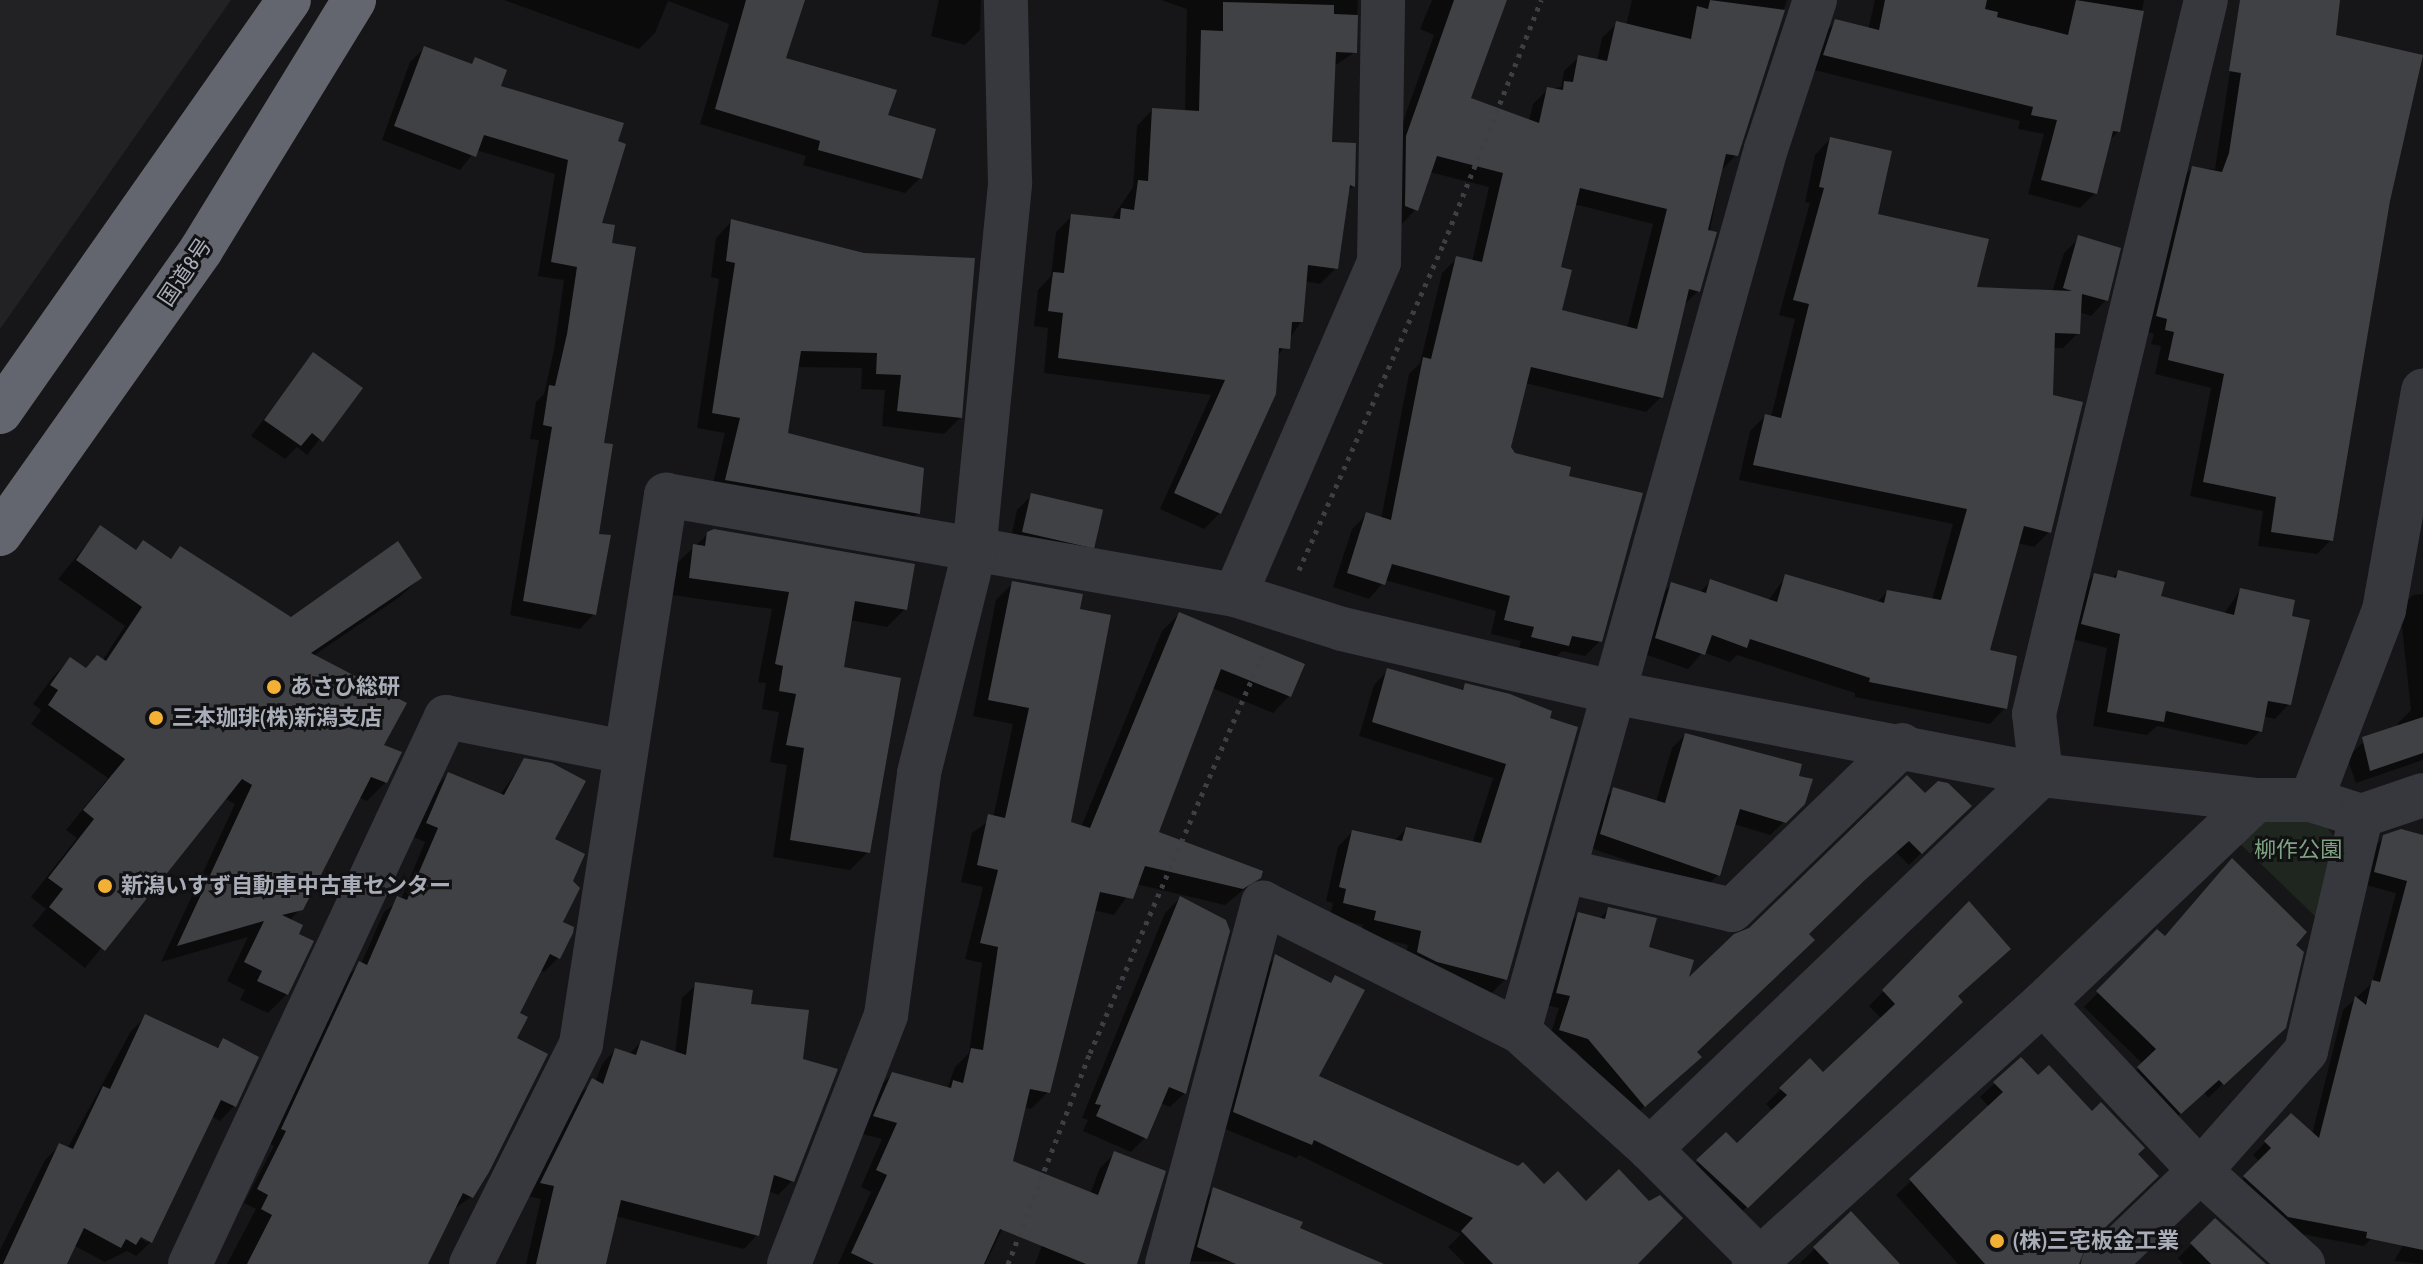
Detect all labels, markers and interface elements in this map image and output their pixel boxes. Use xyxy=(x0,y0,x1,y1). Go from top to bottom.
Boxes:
street label: 国道8号 xyxy=(153,233,217,311)
place label: あさひ総研 xyxy=(290,674,400,700)
marker: あさひ総研 xyxy=(265,678,283,696)
place label: 三本珈琲(株)新潟支店 xyxy=(172,705,382,731)
marker: 三本珈琲(株)新潟支店 xyxy=(147,709,165,727)
park label: 柳作公園 xyxy=(2254,837,2342,863)
place label: 新潟いすず自動車中古車センター xyxy=(121,873,451,899)
marker: 新潟いすず自動車中古車センター xyxy=(96,877,114,895)
place label: (株)三宅板金工業 xyxy=(2013,1228,2179,1254)
marker: (株)三宅板金工業 xyxy=(1988,1232,2006,1250)

